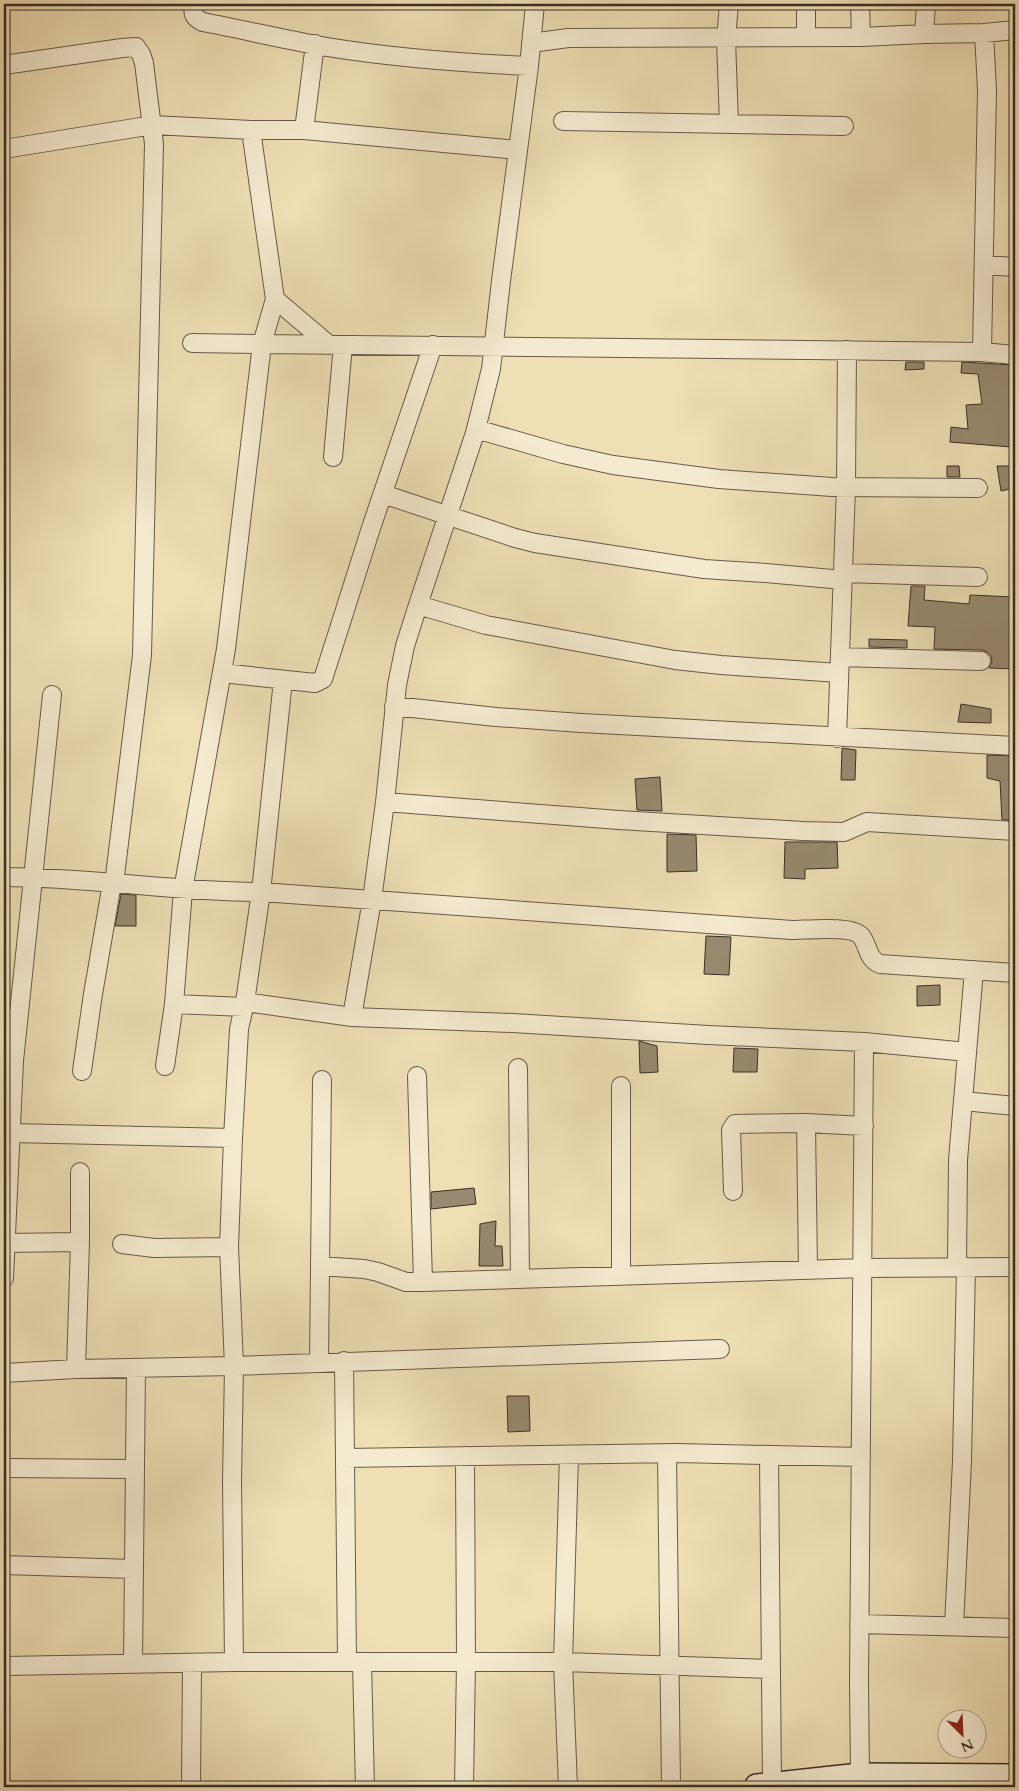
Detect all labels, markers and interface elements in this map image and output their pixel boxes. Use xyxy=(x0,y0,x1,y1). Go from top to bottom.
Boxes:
north arrow xyxy=(936,1708,986,1758)
text: N xyxy=(958,1734,977,1757)

